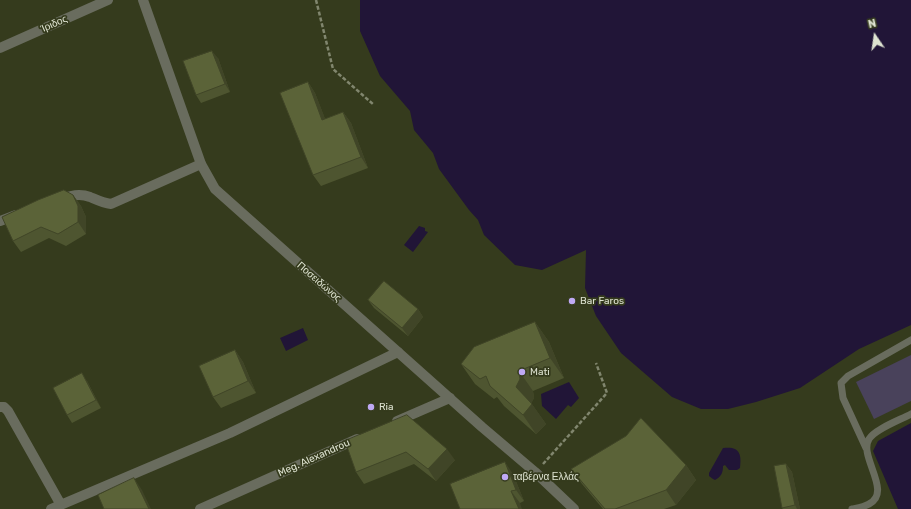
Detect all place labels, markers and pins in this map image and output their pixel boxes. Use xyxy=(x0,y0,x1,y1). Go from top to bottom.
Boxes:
place label: Bar Faros xyxy=(580,295,624,307)
marker: Bar Faros xyxy=(567,296,577,306)
place label: Mati xyxy=(530,366,550,378)
marker: Mati xyxy=(517,367,527,377)
place label: Ria xyxy=(379,401,393,413)
marker: Ria xyxy=(366,402,376,412)
place label: ταβέρνα Ελλάς xyxy=(513,471,579,483)
marker: ταβέρνα Ελλάς xyxy=(500,472,510,482)

